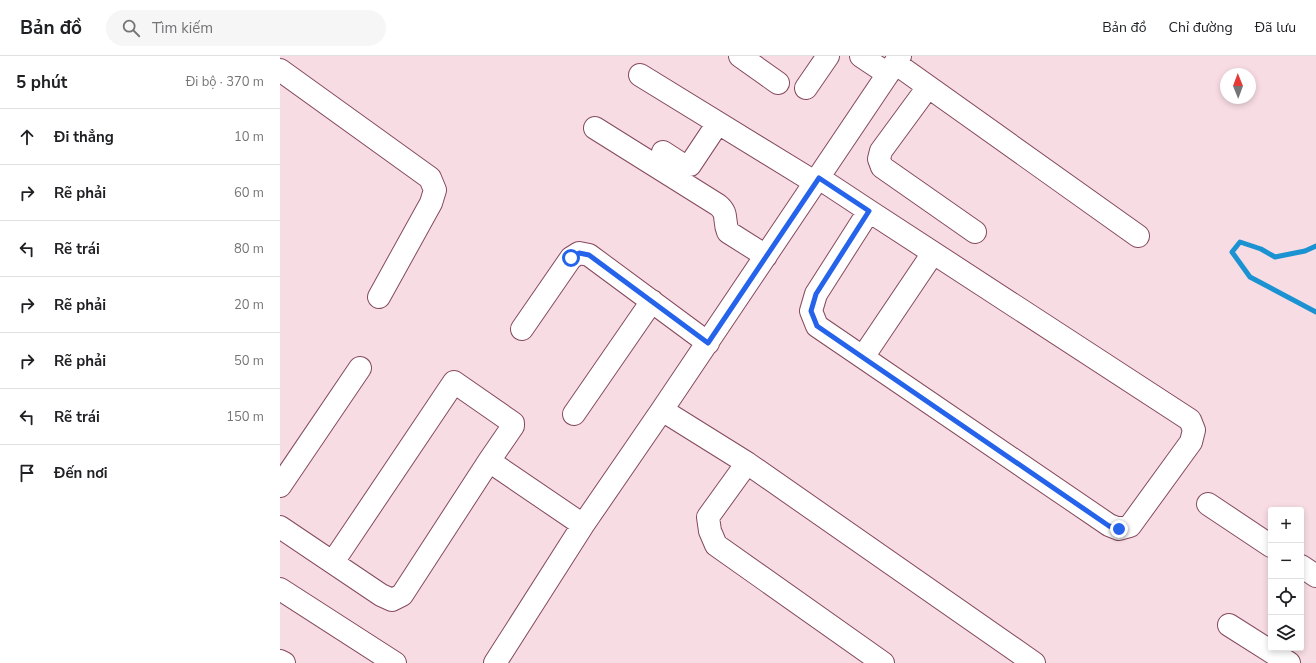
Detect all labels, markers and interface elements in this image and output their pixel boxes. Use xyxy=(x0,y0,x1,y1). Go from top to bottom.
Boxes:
search box xyxy=(106,10,386,46)
text: Bản đồ xyxy=(20,15,82,41)
icon: search xyxy=(120,17,142,39)
text: Tìm kiếm xyxy=(152,18,213,38)
text: Bản đồ xyxy=(1102,18,1147,37)
text: Chỉ đường xyxy=(1169,18,1233,37)
text: Đã lưu xyxy=(1255,18,1296,37)
north arrow xyxy=(1220,68,1256,104)
text: 5 phút xyxy=(16,71,67,94)
text: Đi bộ · 370 m xyxy=(186,73,264,91)
icon: ahead xyxy=(16,126,38,148)
text: Đi thẳng xyxy=(54,127,114,147)
text: 10 m xyxy=(234,128,264,146)
icon: right xyxy=(16,182,38,204)
text: Rẽ phải xyxy=(54,183,106,203)
text: 60 m xyxy=(234,184,264,202)
icon: left xyxy=(16,238,38,260)
text: Rẽ trái xyxy=(54,239,100,259)
text: 80 m xyxy=(234,240,264,258)
route start xyxy=(562,249,580,267)
icon: right xyxy=(16,294,38,316)
text: Rẽ phải xyxy=(54,295,106,315)
text: 20 m xyxy=(234,296,264,314)
icon: right xyxy=(16,350,38,372)
text: Rẽ phải xyxy=(54,351,106,371)
text: 50 m xyxy=(234,352,264,370)
icon: left xyxy=(16,406,38,428)
text: Rẽ trái xyxy=(54,407,100,427)
text: 150 m xyxy=(226,408,264,426)
icon: arrive xyxy=(16,462,38,484)
text: Đến nơi xyxy=(54,463,108,483)
map controls xyxy=(1268,507,1304,651)
button: + xyxy=(1268,507,1304,543)
route end xyxy=(1110,520,1128,538)
button: − xyxy=(1268,543,1304,579)
button: locate xyxy=(1268,579,1304,615)
button: layers xyxy=(1268,615,1304,651)

